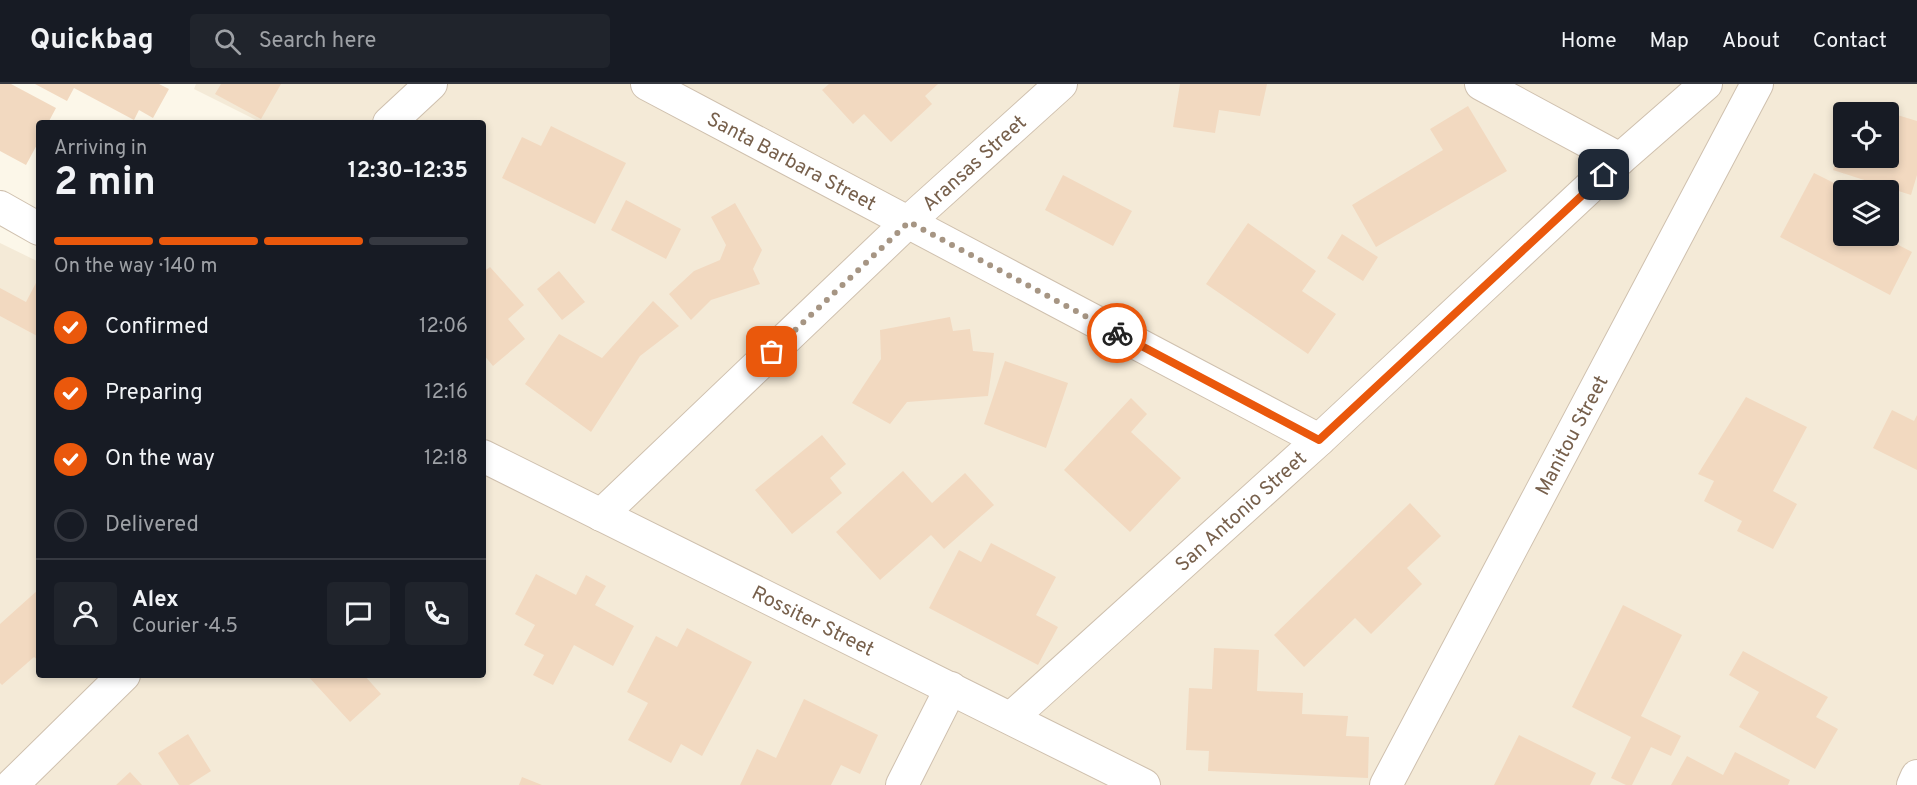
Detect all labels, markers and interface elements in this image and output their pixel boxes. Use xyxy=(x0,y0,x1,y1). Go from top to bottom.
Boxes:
search box xyxy=(190,14,610,68)
text: Quickbag xyxy=(30,23,154,59)
icon: search xyxy=(211,25,244,58)
text: Search here xyxy=(259,28,376,55)
text: Home xyxy=(1561,28,1617,55)
text: Map xyxy=(1650,28,1689,55)
text: About xyxy=(1722,28,1780,55)
text: Contact xyxy=(1813,28,1887,55)
map controls xyxy=(1833,102,1899,246)
button: locate xyxy=(1833,102,1899,168)
street label: Santa Barbara Street xyxy=(702,107,880,218)
street label: Aransas Street xyxy=(917,110,1033,218)
text: Arriving in xyxy=(54,136,147,162)
pin xyxy=(1578,149,1629,200)
text: 12:30–12:35 xyxy=(348,158,468,185)
icon: home xyxy=(1587,158,1620,191)
text: 2 min xyxy=(54,160,156,209)
button: layers xyxy=(1833,180,1899,246)
text: On the way · 140 m xyxy=(54,254,217,280)
courier xyxy=(1087,303,1147,363)
icon: check xyxy=(54,311,87,344)
text: Confirmed xyxy=(105,314,209,341)
text: 12:06 xyxy=(419,314,468,340)
icon: bike xyxy=(1101,317,1134,350)
pin xyxy=(746,326,797,377)
icon: bag xyxy=(755,335,788,368)
street label: Manitou Street xyxy=(1531,371,1615,500)
icon: check xyxy=(54,377,87,410)
text: Preparing xyxy=(105,380,203,407)
text: 12:16 xyxy=(424,380,468,406)
icon: check xyxy=(54,443,87,476)
text: On the way xyxy=(105,446,215,473)
text: 12:18 xyxy=(424,446,468,472)
street label: San Antonio Street xyxy=(1171,446,1313,578)
text: Delivered xyxy=(105,512,199,539)
street label: Rossiter Street xyxy=(747,581,878,664)
button: person xyxy=(54,582,117,645)
button: chat xyxy=(327,582,390,645)
button: phone xyxy=(405,582,468,645)
text: Alex xyxy=(132,587,179,614)
text: Courier · 4.5 xyxy=(132,614,238,640)

